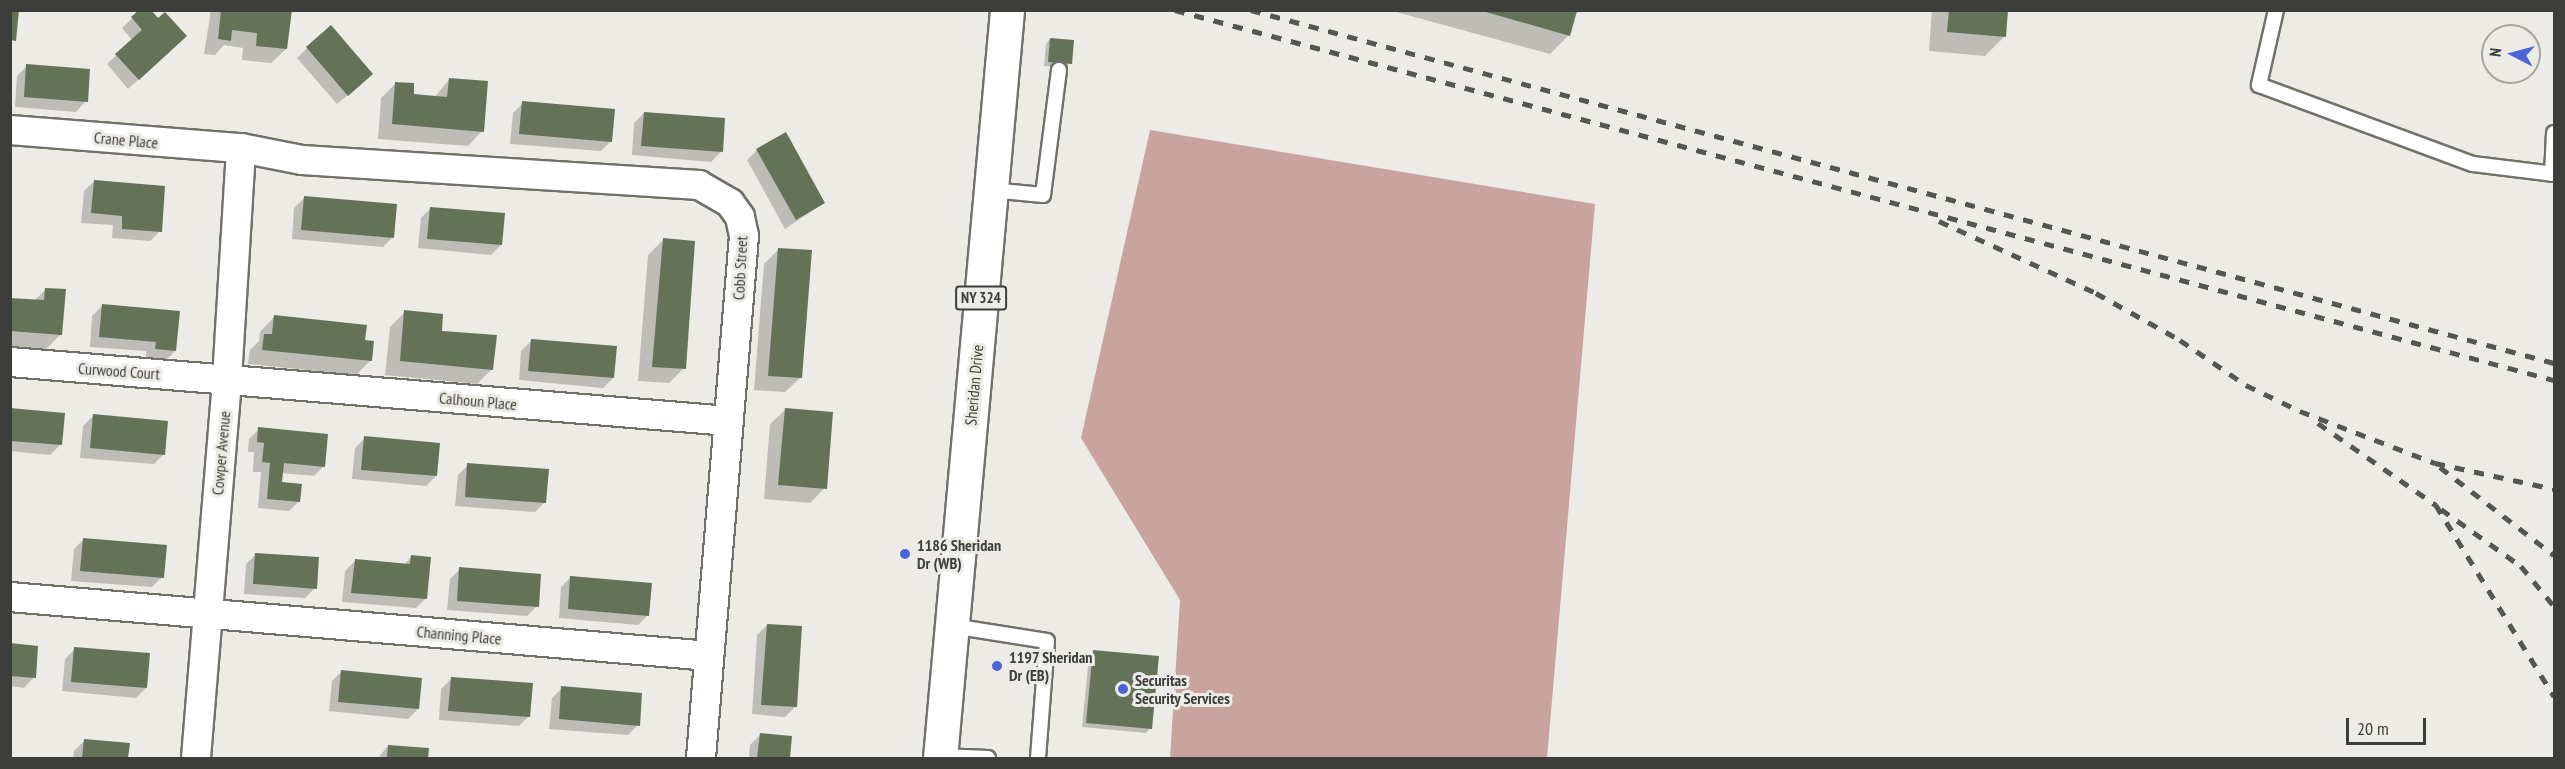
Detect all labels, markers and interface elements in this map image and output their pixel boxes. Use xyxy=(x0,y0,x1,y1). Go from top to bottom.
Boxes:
north arrow xyxy=(2481,24,2541,84)
text: N xyxy=(2485,47,2505,58)
street label: Crane Place xyxy=(93,128,159,152)
street label: Cobb Street xyxy=(729,235,751,301)
road number: NY 324 xyxy=(954,286,1008,310)
street label: Sheridan Drive xyxy=(961,344,987,426)
street label: Curwood Court xyxy=(78,359,160,383)
street label: Calhoun Place xyxy=(438,388,518,414)
street label: Cowper Avenue xyxy=(208,410,234,496)
place label: 1186 Sheridan Dr (WB) xyxy=(917,535,1001,573)
marker: 1186 Sheridan Dr (WB) xyxy=(898,547,912,561)
street label: Channing Place xyxy=(416,622,502,648)
place label: 1197 Sheridan Dr (EB) xyxy=(1009,647,1093,685)
marker: 1197 Sheridan Dr (EB) xyxy=(990,659,1004,673)
place label: Securitas Security Services xyxy=(1135,670,1230,708)
marker: Securitas Security Services xyxy=(1116,682,1130,696)
scale bar xyxy=(2349,706,2428,744)
text: 20 m xyxy=(2357,717,2389,740)

